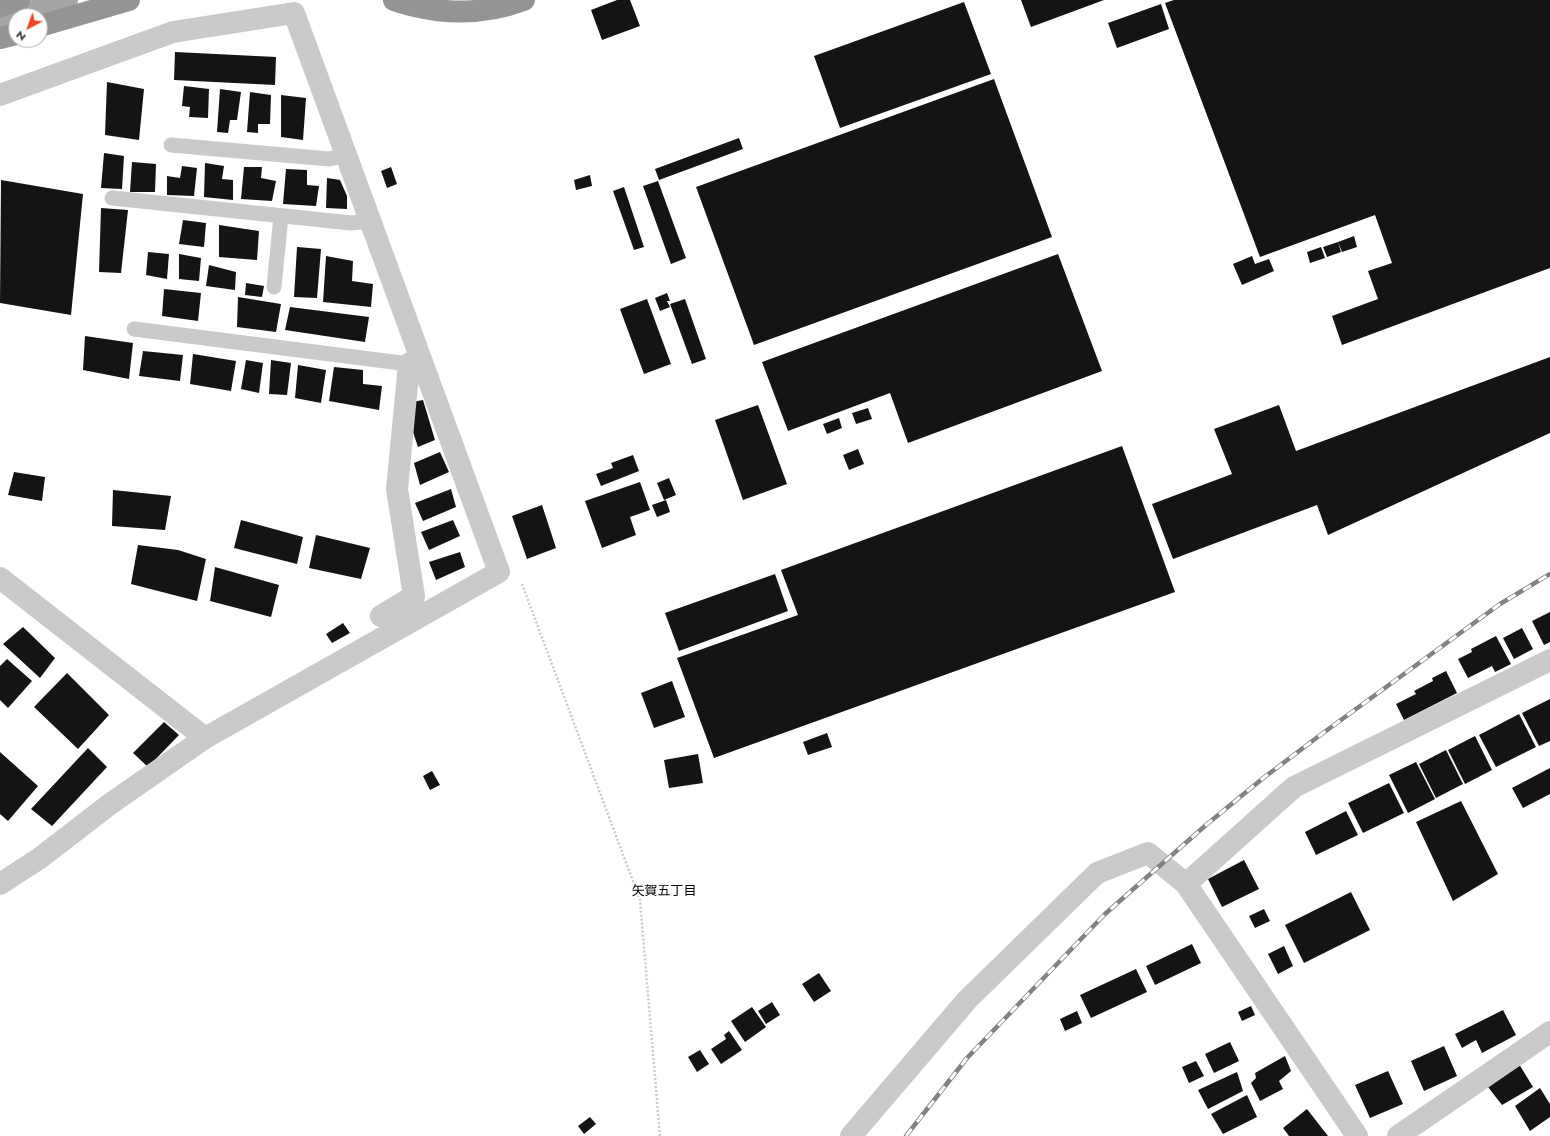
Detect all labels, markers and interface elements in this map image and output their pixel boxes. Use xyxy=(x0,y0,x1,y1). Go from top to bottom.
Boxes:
north arrow xyxy=(8,8,48,48)
text: N xyxy=(12,27,29,45)
district label: 矢賀五丁目 xyxy=(632,884,696,900)

